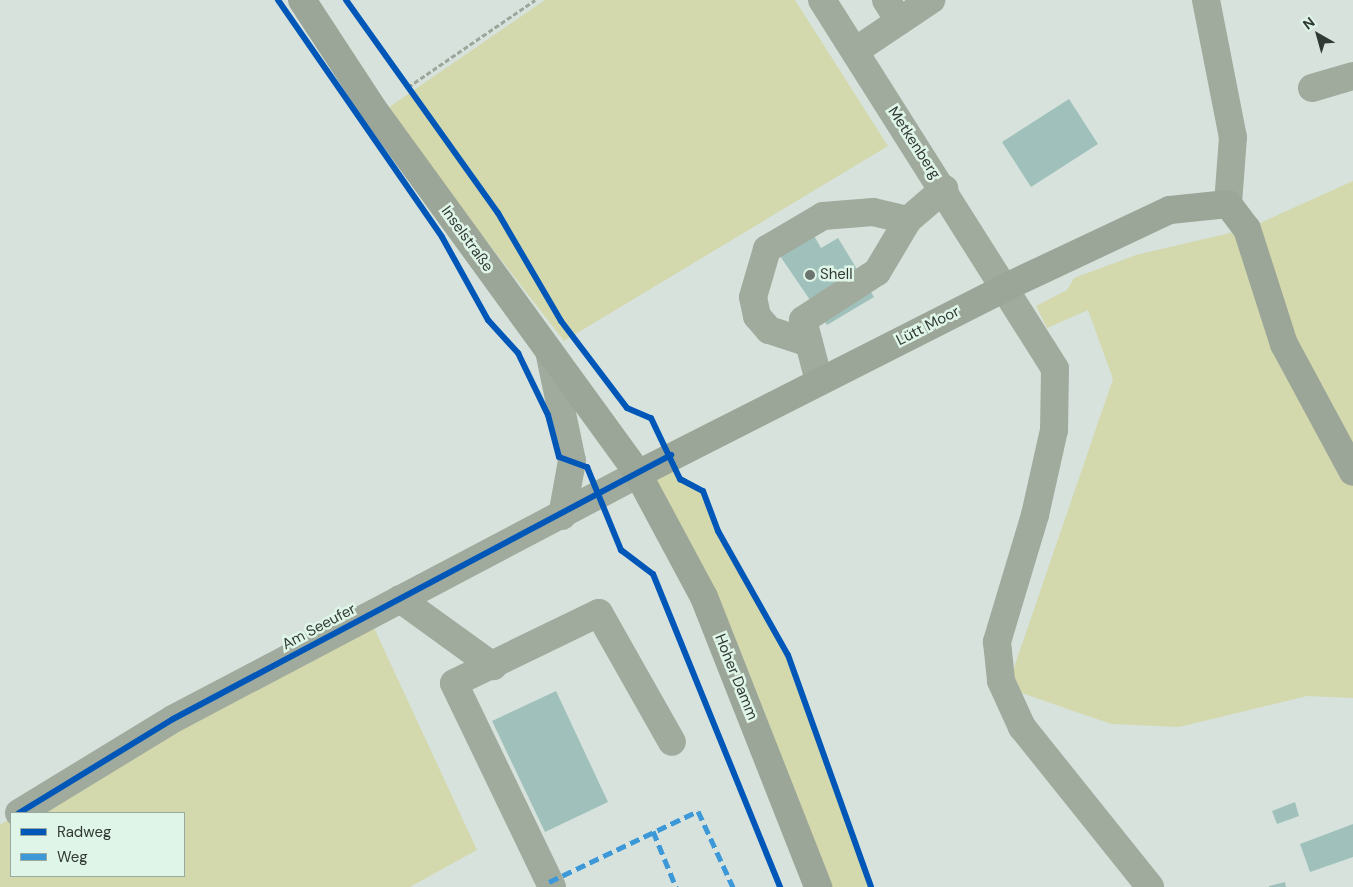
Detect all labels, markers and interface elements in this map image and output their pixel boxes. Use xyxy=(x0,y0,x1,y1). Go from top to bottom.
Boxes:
north arrow xyxy=(1293,10,1343,60)
text: N xyxy=(1299,13,1318,33)
street label: Metkenberg xyxy=(884,103,944,183)
street label: Inselstraße xyxy=(437,203,497,275)
place label: Shell xyxy=(820,266,853,284)
marker: Shell xyxy=(804,269,816,281)
street label: Lütt Moor xyxy=(894,302,962,350)
street label: Am Seeufer xyxy=(279,600,359,654)
street label: Hoher Damm xyxy=(711,631,761,723)
legend xyxy=(10,812,185,877)
text: Radweg xyxy=(57,822,111,842)
text: Weg xyxy=(57,847,88,867)

